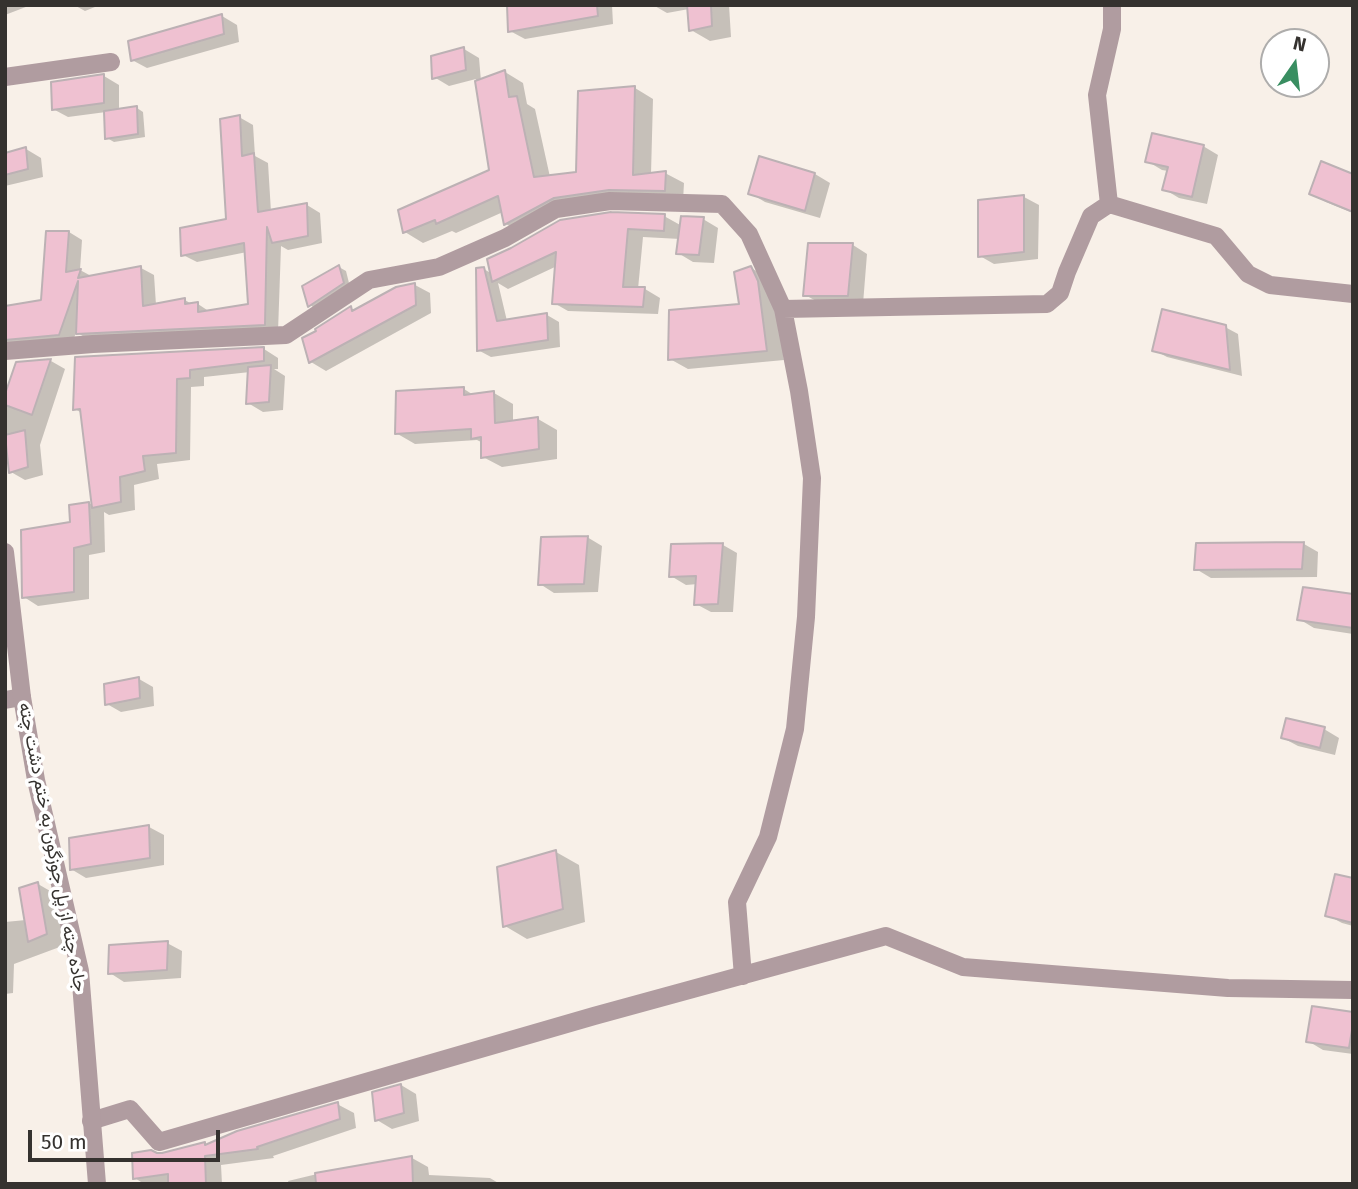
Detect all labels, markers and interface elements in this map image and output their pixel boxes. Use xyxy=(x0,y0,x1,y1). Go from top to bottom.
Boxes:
north arrow xyxy=(1260,28,1330,98)
text: N xyxy=(1291,31,1309,57)
street label: جاده چته از پل جوزگون به ختم دشت چته xyxy=(13,701,91,993)
scale bar xyxy=(32,1116,224,1160)
text: 50 m xyxy=(41,1129,87,1155)

